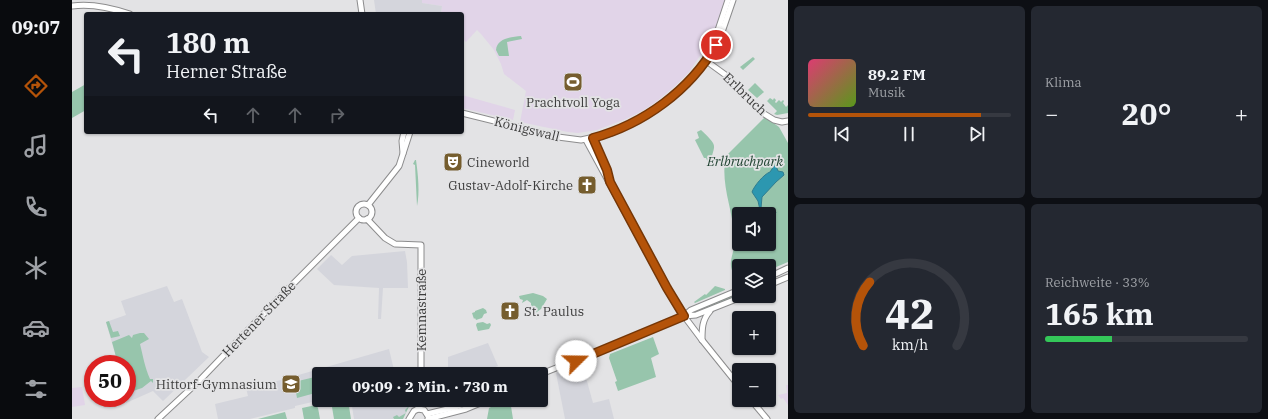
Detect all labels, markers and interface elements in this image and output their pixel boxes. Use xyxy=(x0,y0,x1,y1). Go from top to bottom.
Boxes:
text: 09:07 xyxy=(12,16,60,39)
text: 180 m xyxy=(166,24,250,61)
icon: left xyxy=(100,28,152,80)
pin xyxy=(699,28,733,62)
icon: arrive xyxy=(705,34,727,56)
text: Herner Straße xyxy=(166,60,287,83)
text: 89.2 FM xyxy=(868,65,926,84)
street label: Erlbruch xyxy=(719,69,771,119)
sports icon: Prachtvoll Yoga xyxy=(562,71,584,93)
icon: directions xyxy=(22,72,50,100)
text: Klima xyxy=(1045,74,1082,91)
text: Musik xyxy=(868,84,905,101)
place label: Prachtvoll Yoga xyxy=(526,94,620,111)
text: 20° xyxy=(1121,94,1172,133)
text: − xyxy=(1045,99,1058,128)
text: + xyxy=(1235,99,1248,128)
icon: left xyxy=(200,104,222,126)
icon: ahead xyxy=(242,104,264,126)
icon: ahead xyxy=(284,104,306,126)
icon: right xyxy=(326,104,348,126)
street label: Königswall xyxy=(493,113,562,145)
icon: previous xyxy=(831,123,853,145)
icon: pause xyxy=(898,123,920,145)
icon: next xyxy=(966,123,988,145)
icon: music xyxy=(22,132,50,160)
theatre icon: Cineworld xyxy=(442,151,464,173)
park label: Erlbruchpark xyxy=(706,153,783,170)
place label: Cineworld xyxy=(467,154,530,171)
church icon: Gustav-Adolf-Kirche xyxy=(576,174,598,196)
place label: Gustav-Adolf-Kirche xyxy=(448,177,573,194)
icon: phone xyxy=(22,193,50,221)
map controls xyxy=(732,207,776,407)
button: sound xyxy=(732,207,776,251)
icon: climate xyxy=(22,254,50,282)
button: layers xyxy=(732,259,776,303)
street label: Kemnastraße xyxy=(413,269,430,351)
text: Reichweite · 33% xyxy=(1045,274,1150,291)
street label: Hertener Straße xyxy=(218,277,300,361)
text: 42 xyxy=(885,286,934,340)
text: 165 km xyxy=(1045,294,1154,333)
church icon: St. Paulus xyxy=(499,300,521,322)
place label: St. Paulus xyxy=(524,303,584,320)
button: + xyxy=(732,311,776,355)
icon: car xyxy=(22,314,50,342)
text: km/h xyxy=(891,335,928,354)
position arrow xyxy=(555,340,597,382)
speed limit sign: 50 xyxy=(84,355,136,407)
button: − xyxy=(732,363,776,407)
school or university icon: Hittorf-Gymnasium xyxy=(280,373,302,395)
icon: filters xyxy=(22,375,50,403)
place label: Hittorf-Gymnasium xyxy=(156,376,277,393)
text: 09:09 · 2 Min. · 730 m xyxy=(352,377,508,396)

